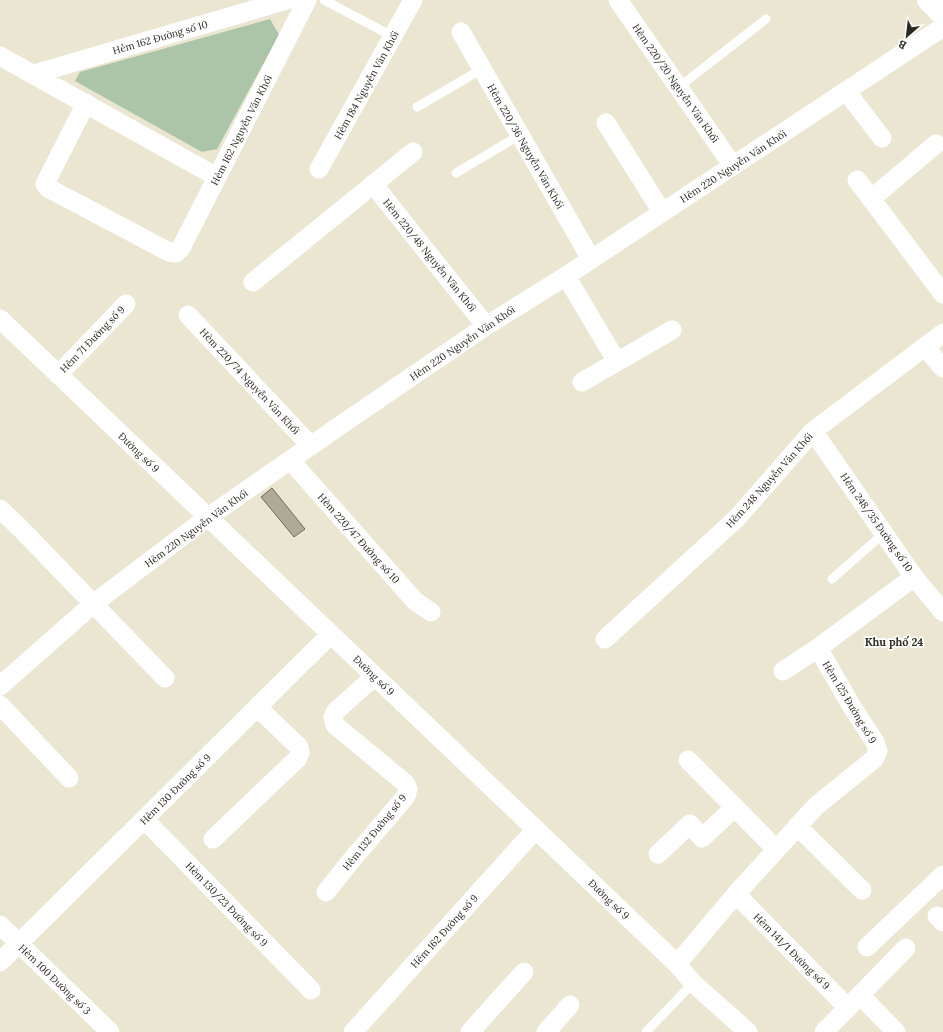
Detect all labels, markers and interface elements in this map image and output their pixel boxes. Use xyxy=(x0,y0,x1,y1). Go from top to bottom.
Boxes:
north arrow xyxy=(887,16,927,56)
street label: Hẻm 162 Đường số 10 xyxy=(111,18,209,57)
street label: Hẻm 220/20 Nguyễn Văn Khối xyxy=(629,21,722,145)
street label: Hẻm 184 Nguyễn Văn Khối xyxy=(331,29,402,142)
text: B xyxy=(896,37,909,53)
street label: Hẻm 162 Nguyễn Văn Khối xyxy=(208,73,275,188)
street label: Hẻm 220/36 Nguyễn Văn Khối xyxy=(484,81,567,211)
street label: Hẻm 220 Nguyễn Văn Khối xyxy=(678,127,789,206)
street label: Hẻm 220/48 Nguyễn Văn Khối xyxy=(380,196,479,315)
street label: Hẻm 71 Đường số 9 xyxy=(57,303,128,376)
street label: Hẻm 220 Nguyễn Văn Khối xyxy=(407,303,518,384)
street label: Hẻm 220/74 Nguyễn Văn Khối xyxy=(197,325,302,437)
street label: Đường số 9 xyxy=(115,429,162,475)
street label: Hẻm 248 Nguyễn Văn Khối xyxy=(723,430,816,531)
street label: Hẻm 248/35 Đường số 10 xyxy=(838,470,916,574)
street label: Hẻm 220 Nguyễn Văn Khối xyxy=(142,486,251,570)
street label: Hẻm 220/47 Đường số 10 xyxy=(315,491,403,586)
district label: Khu phố 24 xyxy=(865,635,923,649)
street label: Đường số 9 xyxy=(350,652,397,698)
street label: Hẻm 125 Đường số 9 xyxy=(820,659,880,746)
street label: Hẻm 130 Đường số 9 xyxy=(137,751,214,828)
street label: Hẻm 132 Đường số 9 xyxy=(340,791,409,873)
street label: Hẻm 130/23 Đường số 9 xyxy=(183,859,271,949)
street label: Đường số 9 xyxy=(585,876,632,922)
street label: Hẻm 162 Đường số 9 xyxy=(408,892,481,971)
street label: Hẻm 141/1 Đường số 9 xyxy=(751,910,833,992)
street label: Hẻm 100 Đường số 3 xyxy=(16,941,94,1018)

